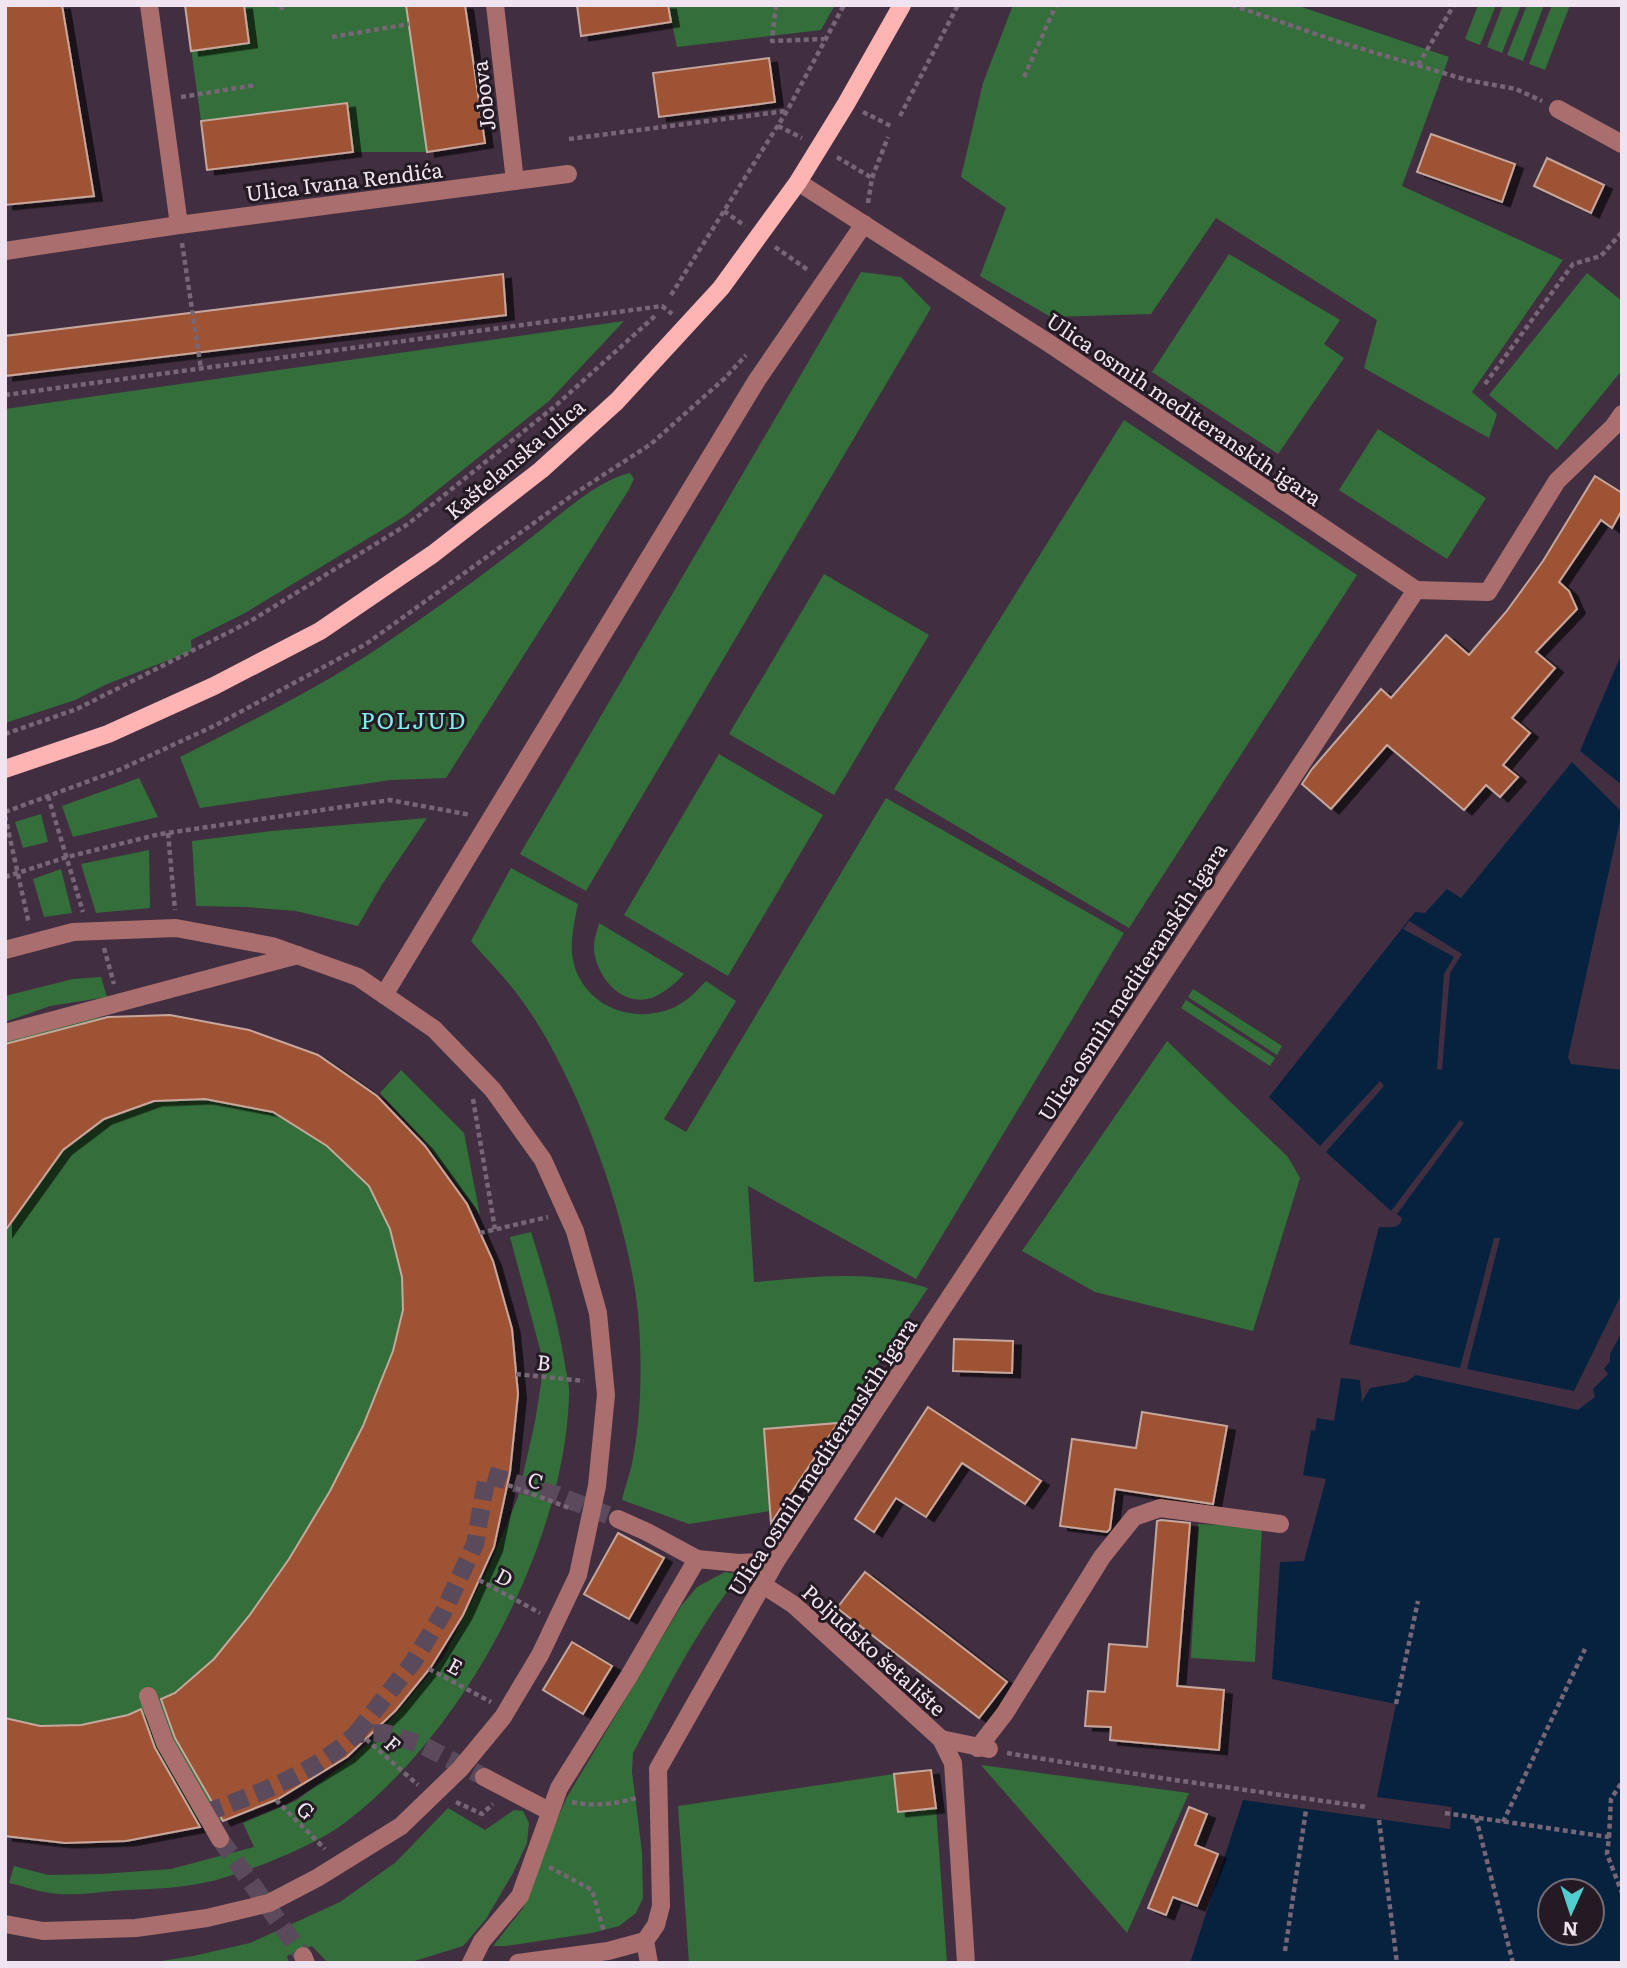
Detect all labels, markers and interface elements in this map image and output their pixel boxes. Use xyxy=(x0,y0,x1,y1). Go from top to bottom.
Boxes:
street label: Jobova xyxy=(462,58,502,133)
street label: Ulica Ivana Rendića xyxy=(244,152,445,207)
street label: Ulica osmih mediteranskih igara xyxy=(1041,304,1330,512)
street label: Kaštelanska ulica xyxy=(438,390,591,526)
district label: POLJUD xyxy=(361,702,467,736)
street label: Ulica osmih mediteranskih igara xyxy=(1029,835,1233,1126)
street label: Ulica osmih mediteranskih igara xyxy=(719,1310,923,1601)
street label: B xyxy=(535,1345,553,1377)
street label: C xyxy=(524,1462,548,1496)
street label: D xyxy=(491,1559,519,1593)
street label: Poljudsko šetalište xyxy=(796,1576,954,1722)
street label: E xyxy=(443,1648,469,1682)
street label: F xyxy=(379,1727,409,1759)
street label: G xyxy=(290,1792,324,1826)
north arrow xyxy=(1536,1877,1606,1947)
text: N xyxy=(1561,1916,1579,1944)

